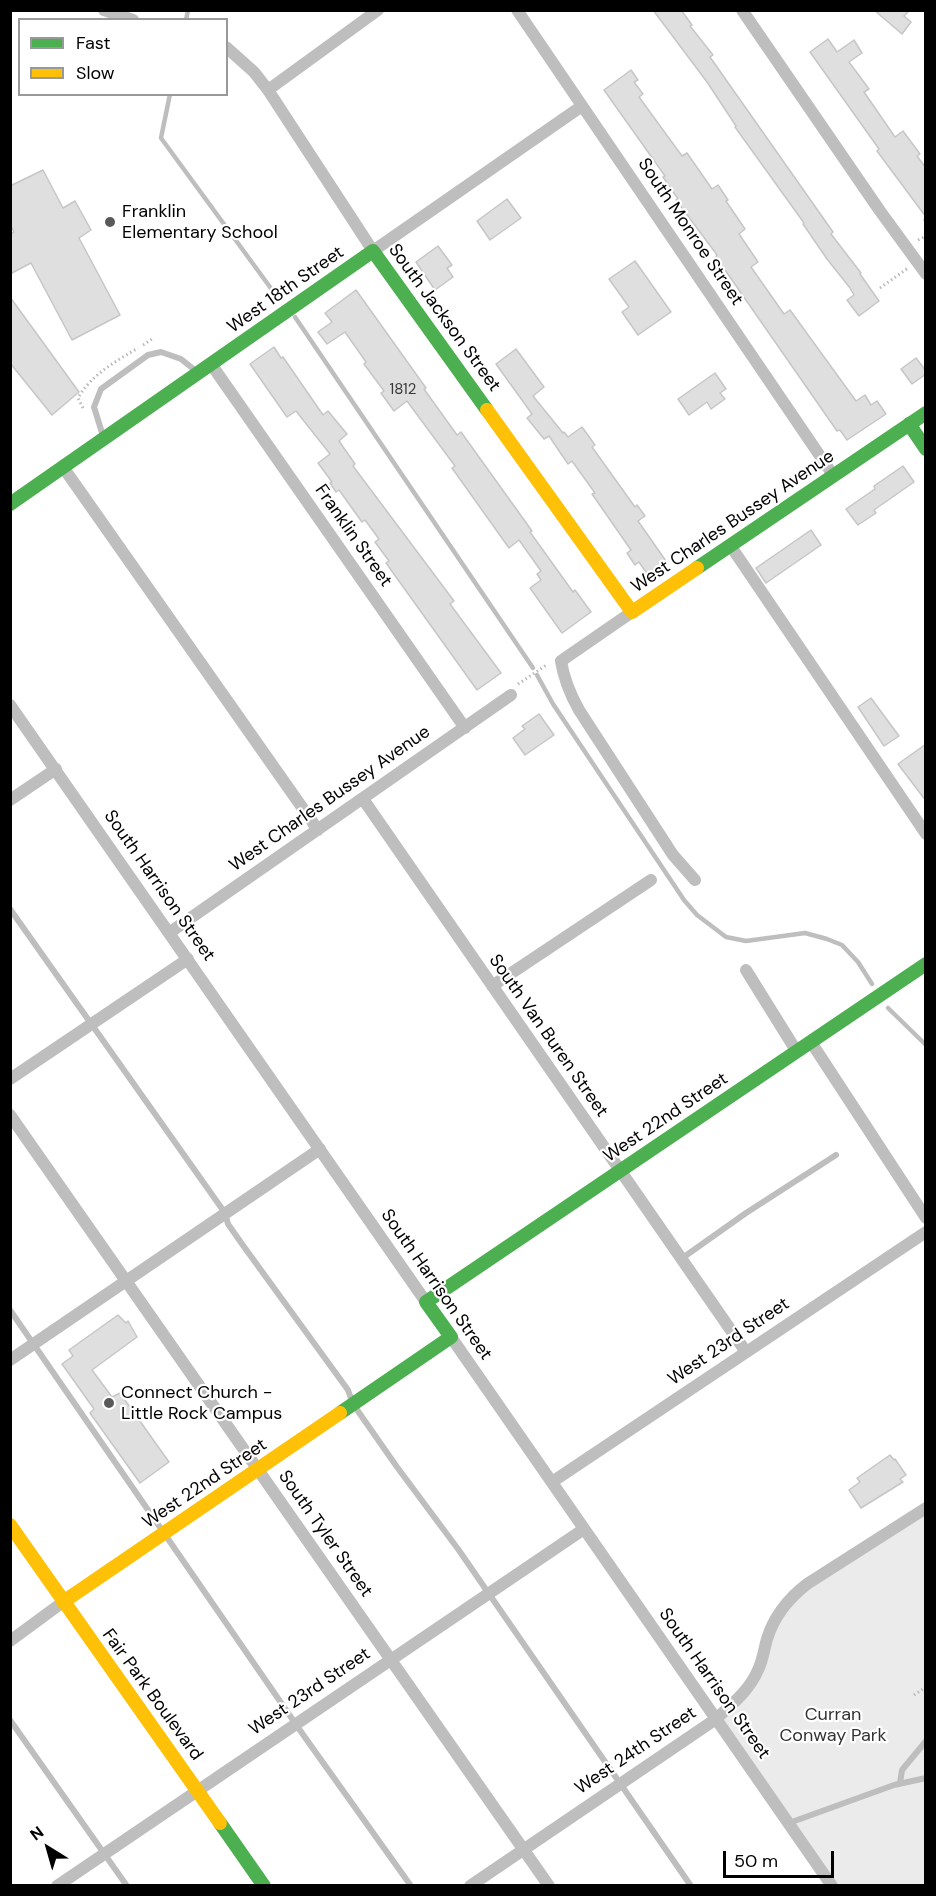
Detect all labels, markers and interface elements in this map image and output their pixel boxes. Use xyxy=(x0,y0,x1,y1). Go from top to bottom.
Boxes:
legend xyxy=(18,18,228,96)
text: Fast xyxy=(76,31,111,55)
text: Slow xyxy=(76,61,115,85)
street label: South Monroe Street xyxy=(633,154,747,310)
place label: Franklin Elementary School xyxy=(122,201,278,244)
marker: Franklin Elementary School xyxy=(103,215,117,229)
street label: South Jackson Street xyxy=(383,240,505,396)
street label: West 18th Street xyxy=(224,242,348,338)
house number: 1812 xyxy=(390,381,416,399)
street label: West Charles Bussey Avenue xyxy=(627,446,839,598)
street label: Franklin Street xyxy=(310,481,396,591)
street label: West Charles Bussey Avenue xyxy=(225,721,435,877)
street label: South Harrison Street xyxy=(99,806,219,966)
street label: South Van Buren Street xyxy=(484,951,612,1121)
street label: West 22nd Street xyxy=(600,1068,732,1168)
street label: South Harrison Street xyxy=(376,1205,496,1365)
street label: West 23rd Street xyxy=(664,1293,794,1391)
place label: Connect Church - Little Rock Campus xyxy=(121,1382,282,1424)
marker: Connect Church - Little Rock Campus xyxy=(102,1396,116,1410)
street label: West 22nd Street xyxy=(139,1434,271,1534)
street label: South Tyler Street xyxy=(273,1467,377,1601)
street label: South Harrison Street xyxy=(654,1604,774,1764)
street label: Fair Park Boulevard xyxy=(97,1625,207,1765)
street label: West 23rd Street xyxy=(245,1643,375,1741)
street label: West 24th Street xyxy=(571,1703,701,1799)
park label: Curran Conway Park xyxy=(779,1704,887,1746)
north arrow xyxy=(18,1818,78,1878)
text: N xyxy=(26,1821,48,1845)
scale bar xyxy=(726,1839,837,1877)
text: 50 m xyxy=(734,1849,778,1873)

